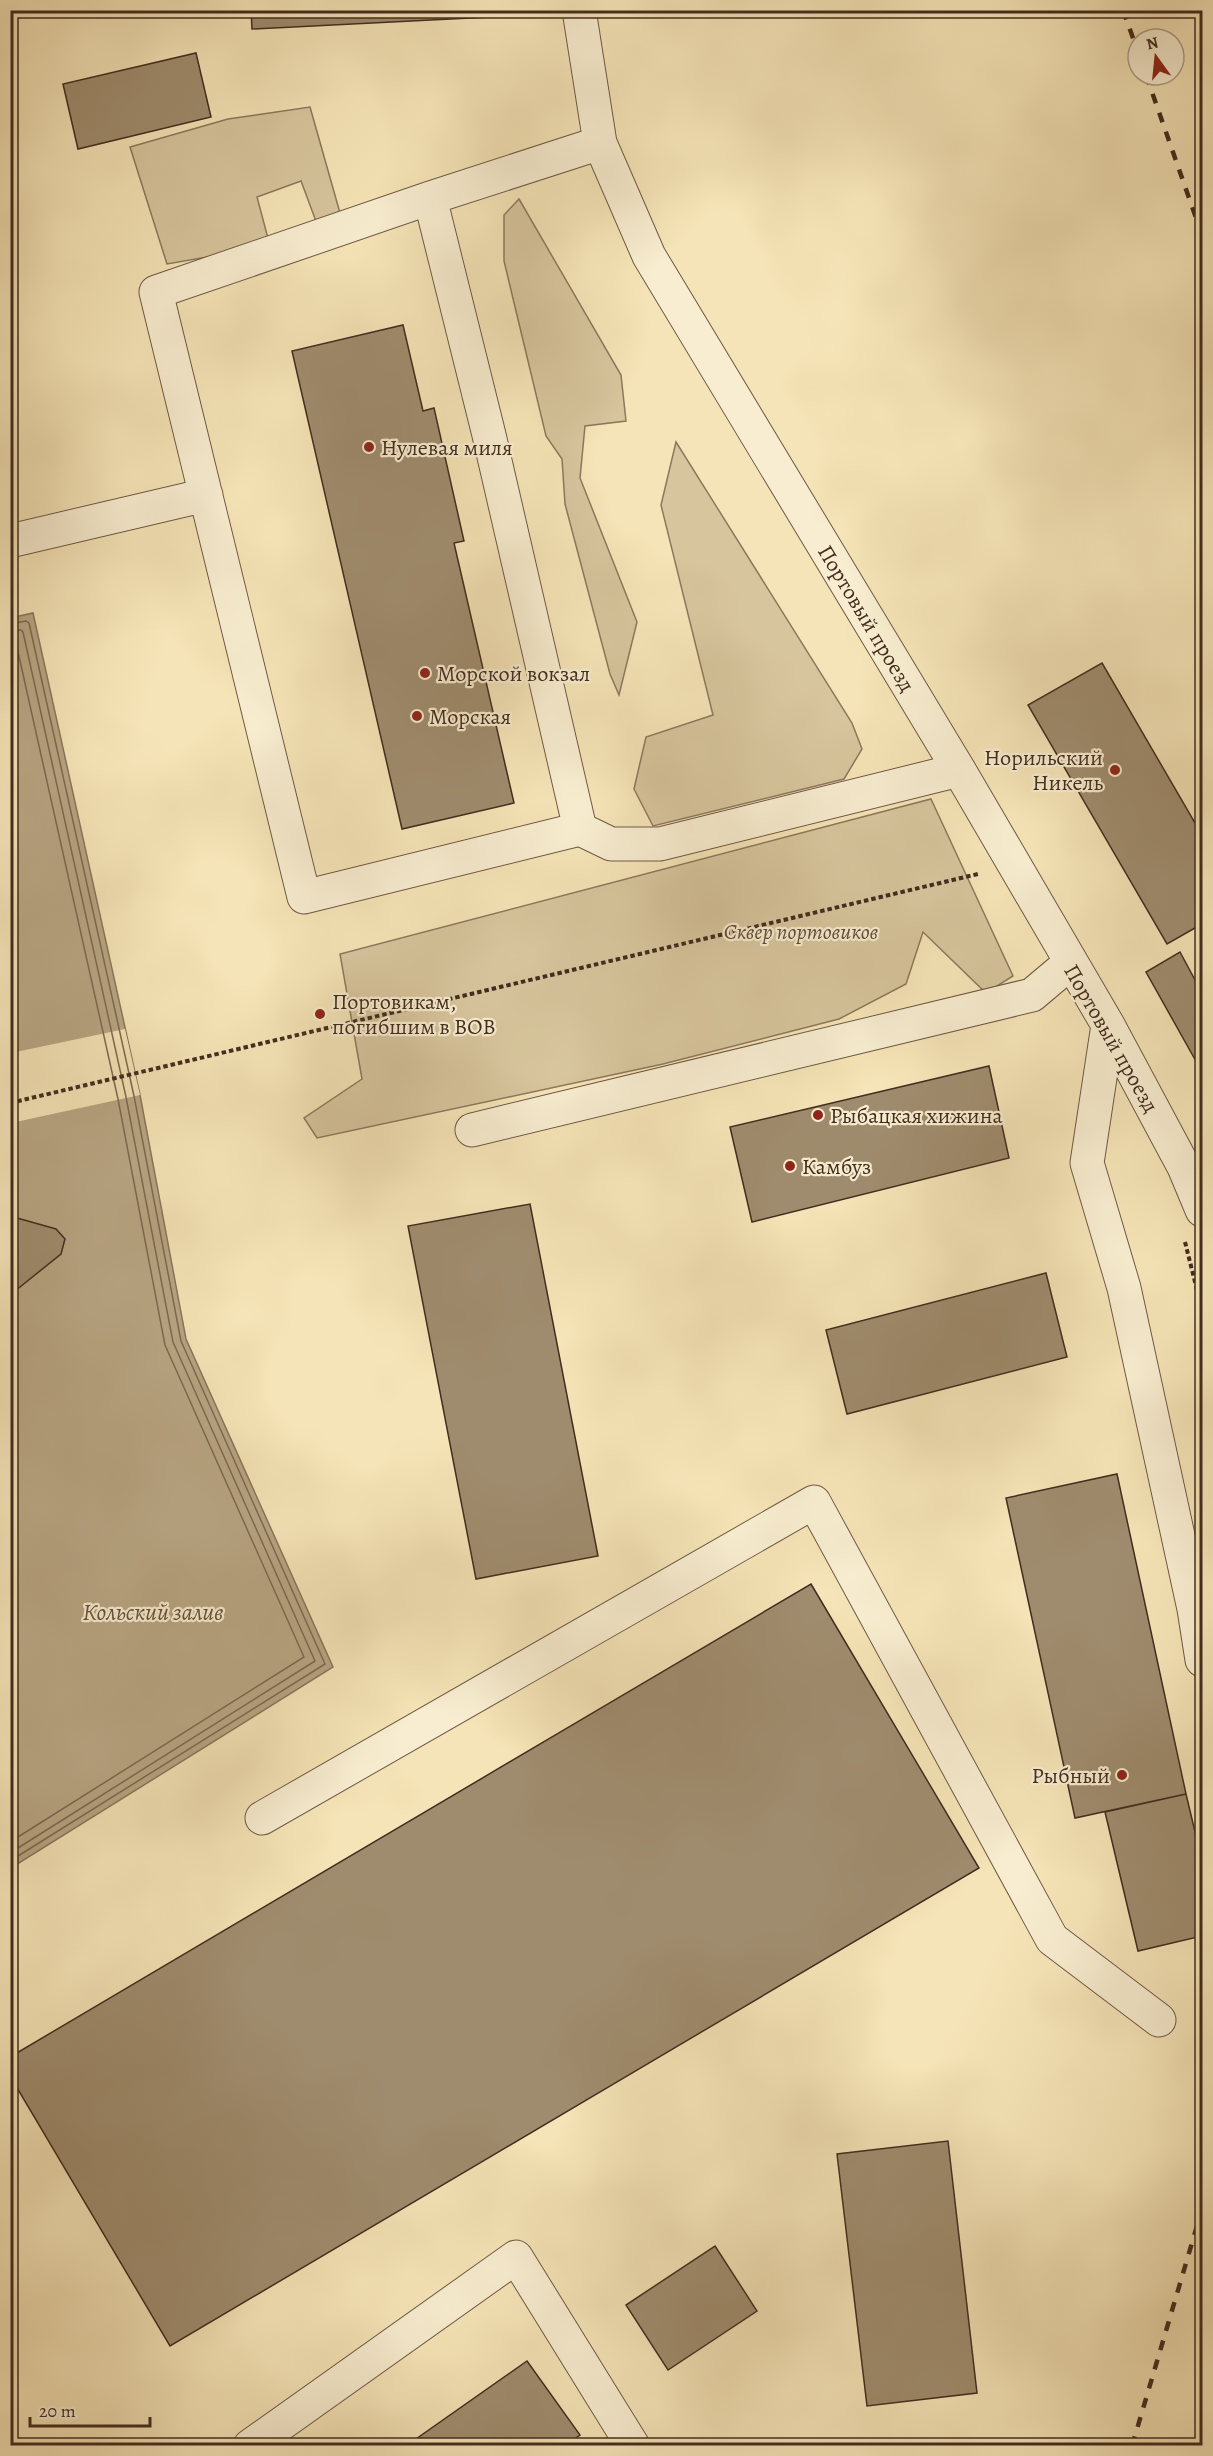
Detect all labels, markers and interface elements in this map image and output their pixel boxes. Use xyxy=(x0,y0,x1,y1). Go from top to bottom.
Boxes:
north arrow xyxy=(1126,27,1186,87)
text: N xyxy=(1144,31,1161,56)
place label: Нулевая миля xyxy=(381,433,513,463)
marker: Нулевая миля xyxy=(362,440,376,454)
street label: Портовый проезд xyxy=(810,539,922,698)
place label: Морской вокзал xyxy=(437,659,590,689)
marker: Морской вокзал xyxy=(418,666,432,680)
place label: Морская xyxy=(429,702,511,732)
marker: Морская xyxy=(410,709,424,723)
place label: Норильский Никель xyxy=(984,743,1103,798)
marker: Норильский Никель xyxy=(1108,763,1122,777)
park label: Сквер портовиков xyxy=(724,917,878,947)
street label: Портовый проезд xyxy=(1056,959,1166,1118)
place label: Портовикам, погибшим в ВОВ xyxy=(332,987,496,1042)
marker: Портовикам, погибшим в ВОВ xyxy=(313,1007,327,1021)
place label: Рыбацкая хижина xyxy=(830,1101,1004,1131)
marker: Рыбацкая хижина xyxy=(811,1108,825,1122)
place label: Камбуз xyxy=(802,1152,871,1182)
marker: Камбуз xyxy=(783,1159,797,1173)
water label: Кольский залив xyxy=(82,1596,224,1628)
place label: Рыбный xyxy=(1032,1761,1110,1791)
marker: Рыбный xyxy=(1115,1768,1129,1782)
scale bar xyxy=(30,2390,150,2428)
text: 20 m xyxy=(39,2399,76,2423)

